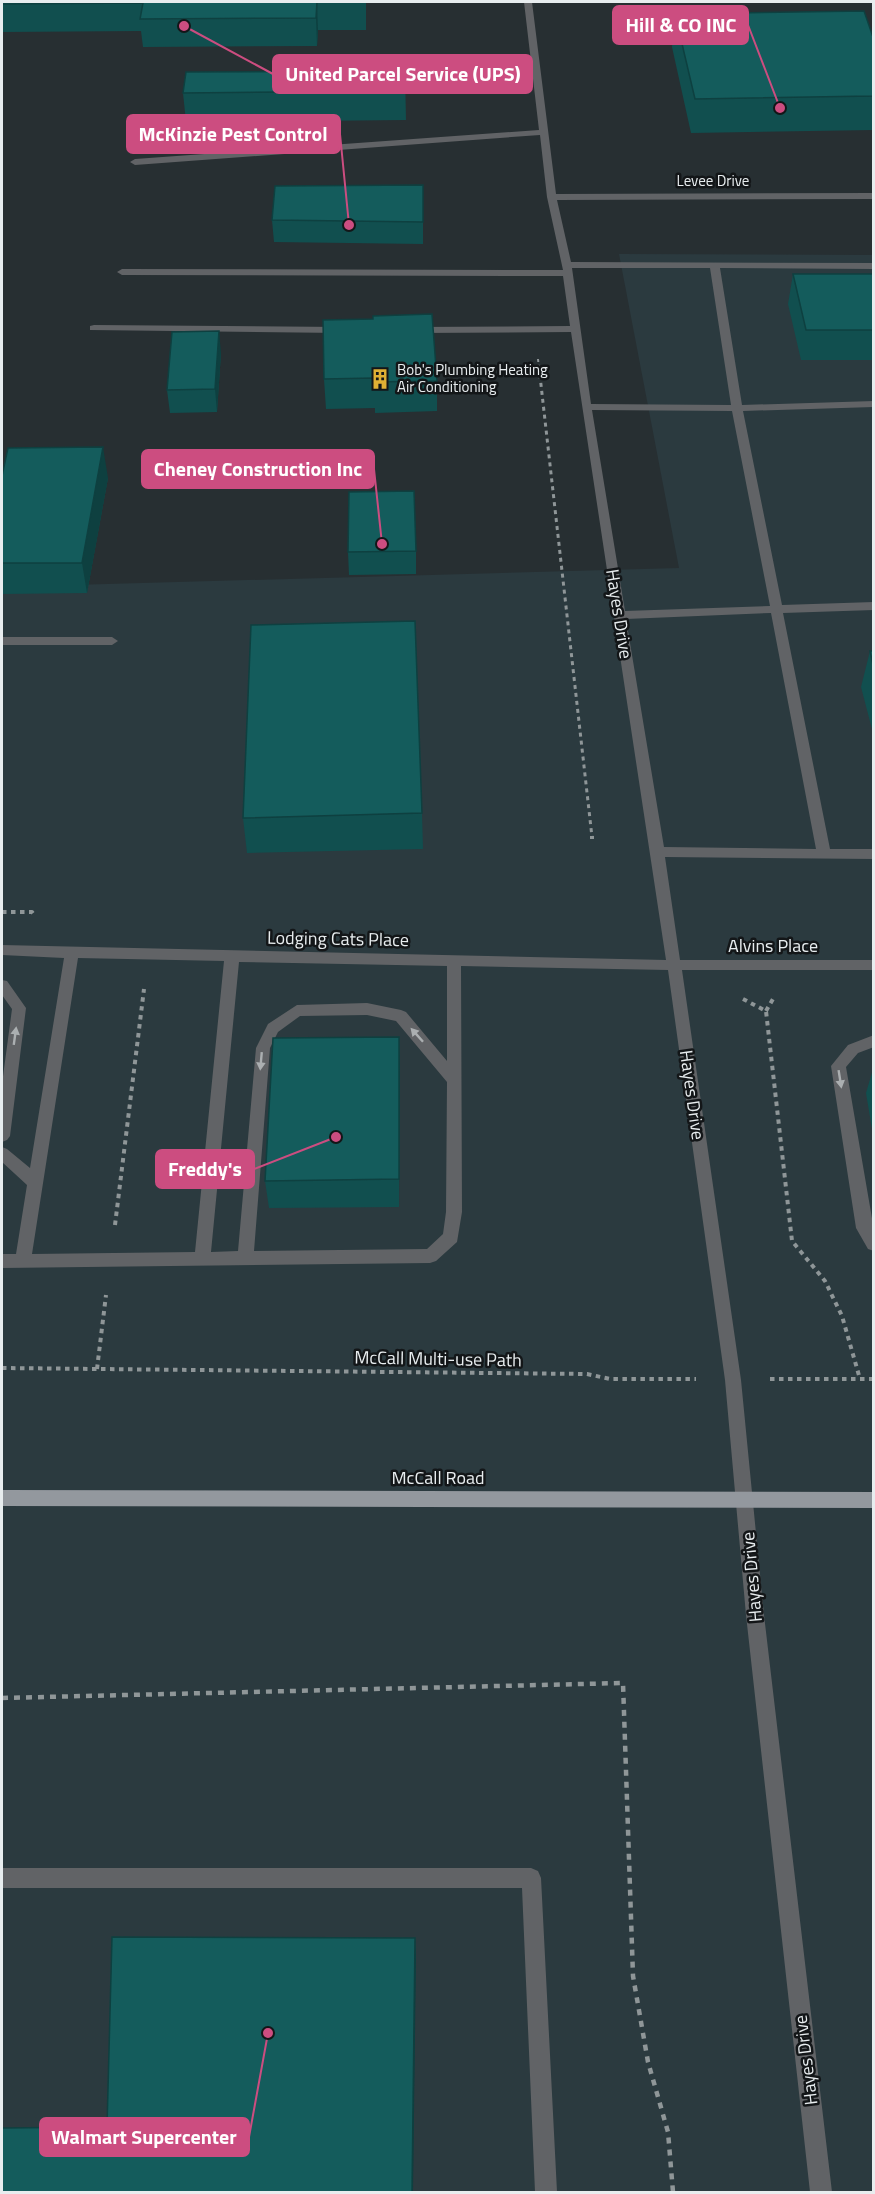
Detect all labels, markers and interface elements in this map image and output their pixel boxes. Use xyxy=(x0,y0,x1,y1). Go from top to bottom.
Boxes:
callout: Hill & CO INC xyxy=(613,6,748,44)
text: Hill & CO INC xyxy=(626,9,737,40)
callout: United Parcel Service (UPS) xyxy=(273,55,532,93)
text: United Parcel Service (UPS) xyxy=(285,58,521,89)
callout: McKinzie Pest Control xyxy=(127,115,340,153)
text: McKinzie Pest Control xyxy=(138,118,328,149)
street label: Levee Drive xyxy=(677,169,749,192)
place label: Bob's Plumbing Heating Air Conditioning xyxy=(397,358,548,398)
building icon: Bob's Plumbing Heating Air Conditioning xyxy=(368,367,392,391)
callout: Cheney Construction Inc xyxy=(142,450,374,488)
text: Cheney Construction Inc xyxy=(154,453,362,484)
street label: Hayes Drive xyxy=(599,567,640,661)
street label: Lodging Cats Place xyxy=(267,924,409,953)
street label: Alvins Place xyxy=(728,932,818,959)
one-way arrow xyxy=(11,1027,20,1046)
one-way arrow xyxy=(411,1027,424,1042)
street label: Hayes Drive xyxy=(673,1048,712,1142)
one-way arrow xyxy=(257,1052,266,1071)
one-way arrow xyxy=(835,1070,844,1089)
callout: Freddy's xyxy=(156,1150,254,1188)
text: Freddy's xyxy=(168,1153,242,1184)
street label: McCall Multi-use Path xyxy=(354,1344,522,1373)
street label: McCall Road xyxy=(392,1464,484,1491)
street label: Hayes Drive xyxy=(734,1531,769,1623)
street label: Hayes Drive xyxy=(787,2014,824,2107)
callout: Walmart Supercenter xyxy=(40,2118,249,2156)
text: Walmart Supercenter xyxy=(51,2121,237,2152)

